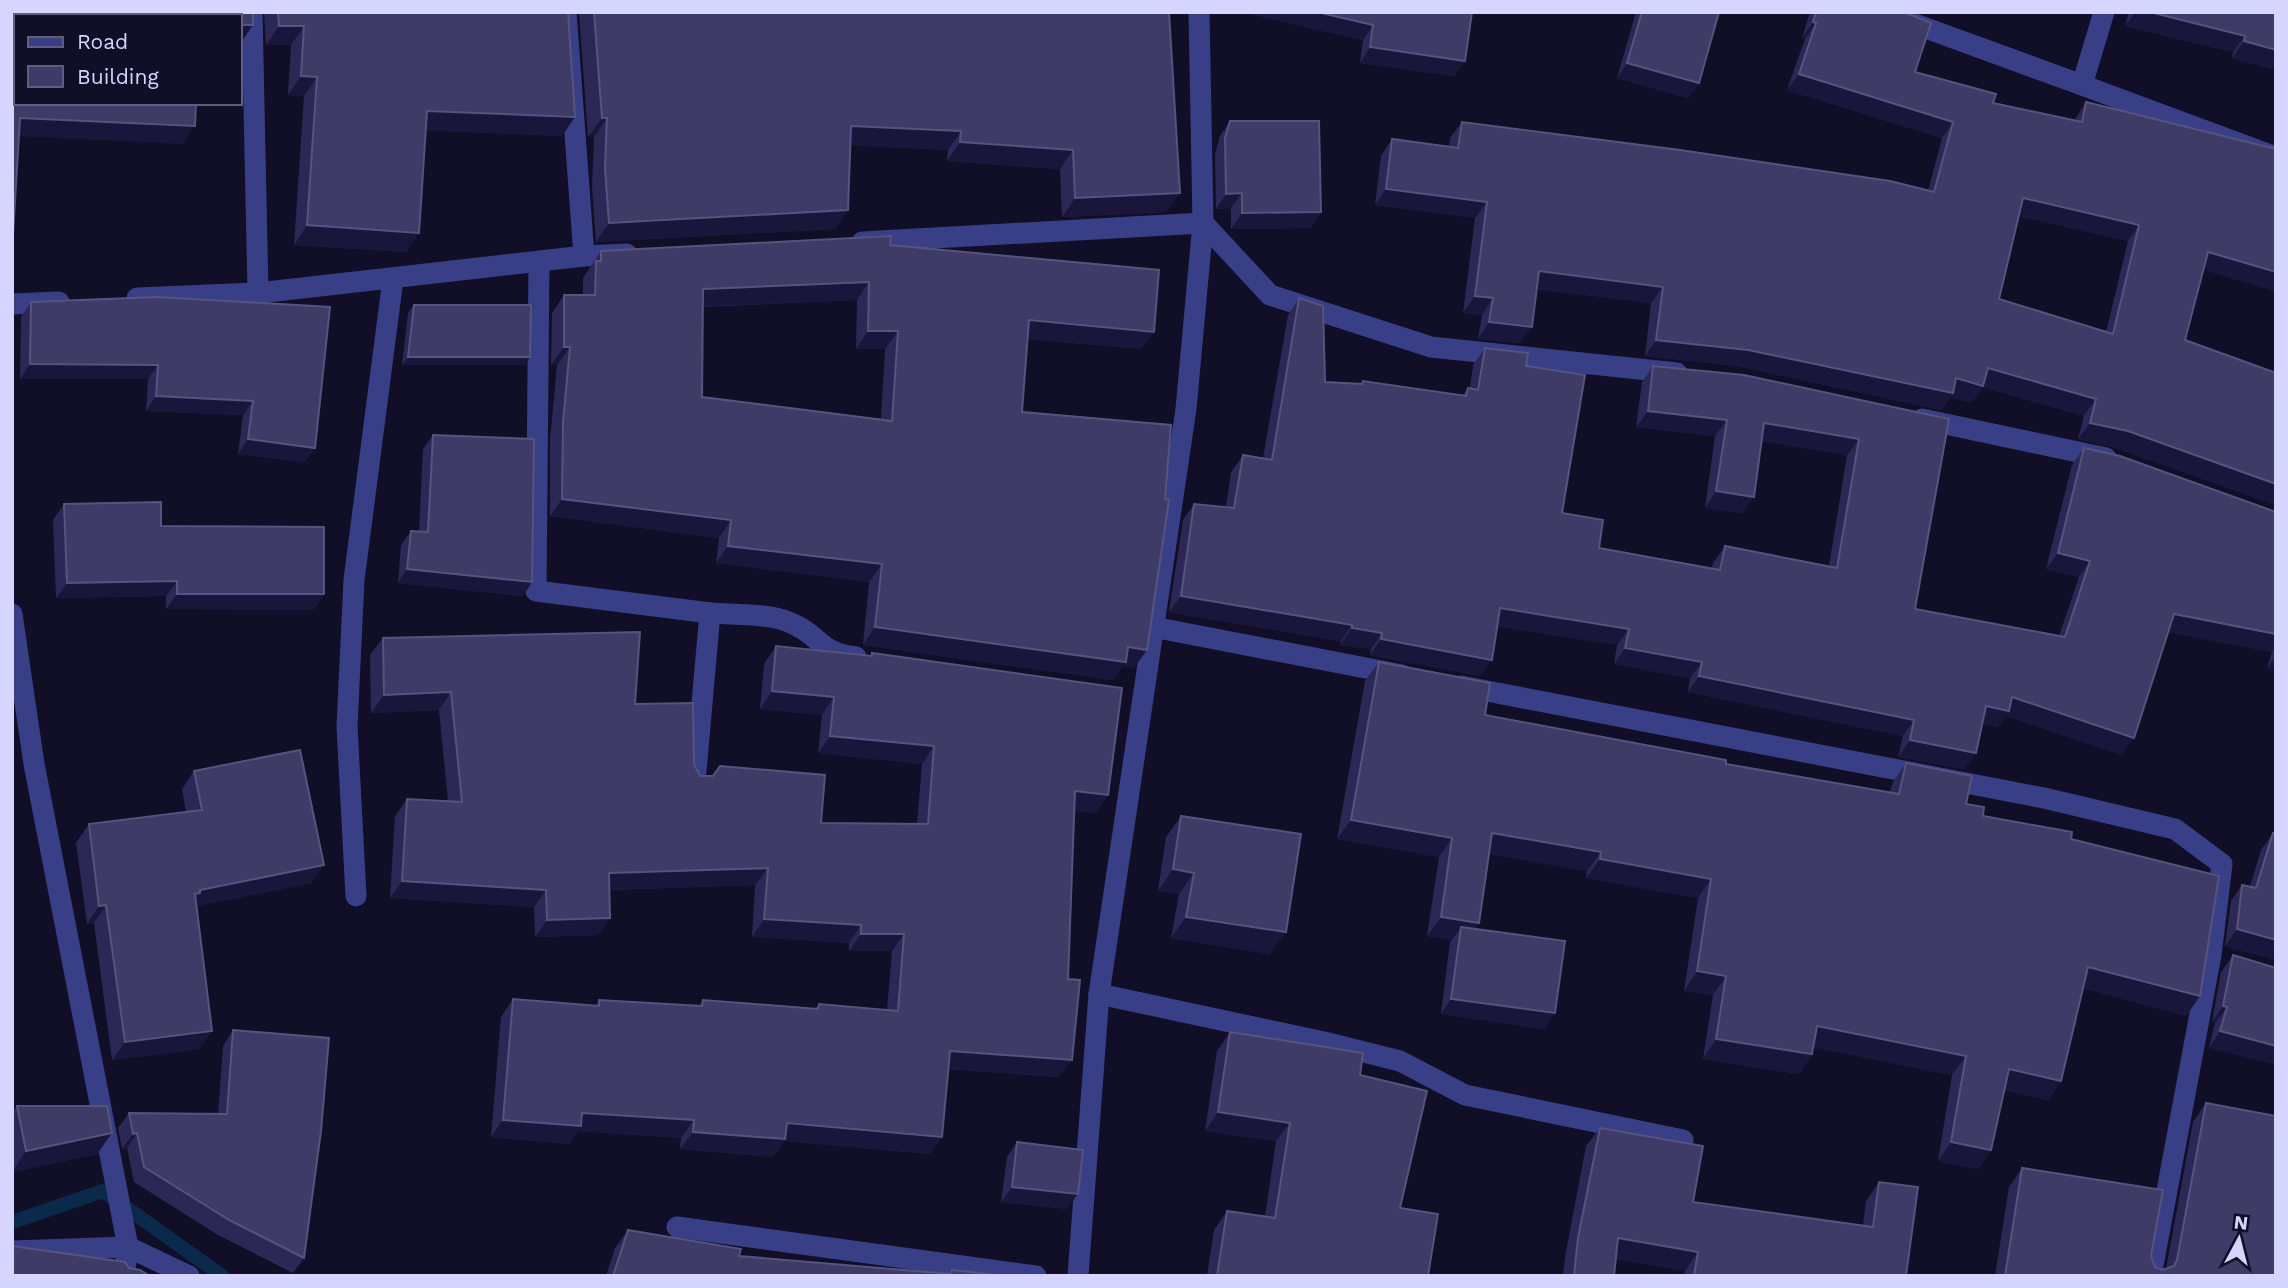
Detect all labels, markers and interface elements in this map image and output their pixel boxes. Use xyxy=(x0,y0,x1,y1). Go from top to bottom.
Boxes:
legend xyxy=(14,14,242,105)
text: Road xyxy=(77,29,128,54)
text: Building xyxy=(77,64,159,89)
north arrow xyxy=(2204,1204,2274,1274)
text: N xyxy=(2233,1210,2249,1235)

